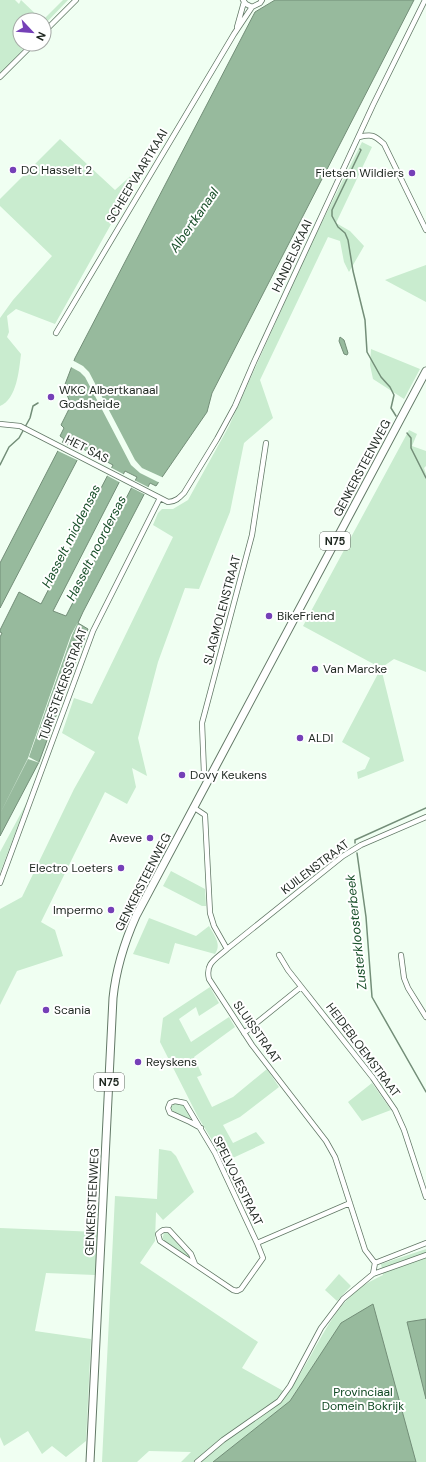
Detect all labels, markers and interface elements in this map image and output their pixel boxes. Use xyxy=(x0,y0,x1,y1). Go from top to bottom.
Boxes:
north arrow xyxy=(12,12,52,52)
text: N xyxy=(33,30,49,43)
street label: SCHEEPVAARTKAAI xyxy=(103,126,171,226)
place label: DC Hasselt 2 xyxy=(21,162,92,178)
marker: DC Hasselt 2 xyxy=(8,165,18,175)
place label: Fietsen Wildiers xyxy=(316,165,404,181)
marker: Fietsen Wildiers xyxy=(407,168,417,178)
water label: Albertkanaal xyxy=(165,183,223,256)
street label: HANDELSKAAI xyxy=(268,217,316,295)
place label: WKC Albertkanaal Godsheide xyxy=(59,382,158,412)
marker: WKC Albertkanaal Godsheide xyxy=(46,392,56,402)
street label: GENKERSTEENWEG xyxy=(330,417,394,519)
street label: HET SAS xyxy=(63,431,112,467)
water label: Hasselt middensas xyxy=(38,481,104,591)
water label: Hasselt noordersas xyxy=(62,492,130,604)
road number: N75 xyxy=(320,532,350,550)
street label: SLAGMOLENSTRAAT xyxy=(200,553,244,667)
place label: BikeFriend xyxy=(277,608,335,624)
marker: BikeFriend xyxy=(264,611,274,621)
street label: TURFSTEKERSSTRAAT xyxy=(35,625,91,742)
place label: Van Marcke xyxy=(323,661,387,677)
marker: Van Marcke xyxy=(310,664,320,674)
place label: ALDI xyxy=(308,730,333,746)
marker: ALDI xyxy=(295,733,305,743)
place label: Dovy Keukens xyxy=(190,767,267,783)
marker: Dovy Keukens xyxy=(177,770,187,780)
place label: Aveve xyxy=(109,830,142,846)
street label: GENKERSTEENWEG xyxy=(111,830,175,934)
marker: Aveve xyxy=(145,833,155,843)
street label: KUILENSTRAAT xyxy=(278,836,353,898)
place label: Electro Loeters xyxy=(29,860,113,876)
marker: Electro Loeters xyxy=(116,863,126,873)
water label: Zusterkloosterbeek xyxy=(341,873,371,991)
place label: Impermo xyxy=(53,902,103,918)
marker: Impermo xyxy=(106,905,116,915)
street label: SLUISSTRAAT xyxy=(230,998,285,1067)
street label: HEIDEBLOEMSTRAAT xyxy=(322,1000,404,1101)
place label: Scania xyxy=(54,1002,91,1018)
marker: Scania xyxy=(41,1005,51,1015)
place label: Reyskens xyxy=(146,1054,197,1070)
marker: Reyskens xyxy=(133,1057,143,1067)
road number: N75 xyxy=(94,1073,124,1091)
street label: SPELVOJESTRAAT xyxy=(209,1134,267,1229)
street label: GENKERSTEENWEG xyxy=(81,1148,103,1256)
park label: Provinciaal Domein Bokrijk xyxy=(322,1384,404,1414)

